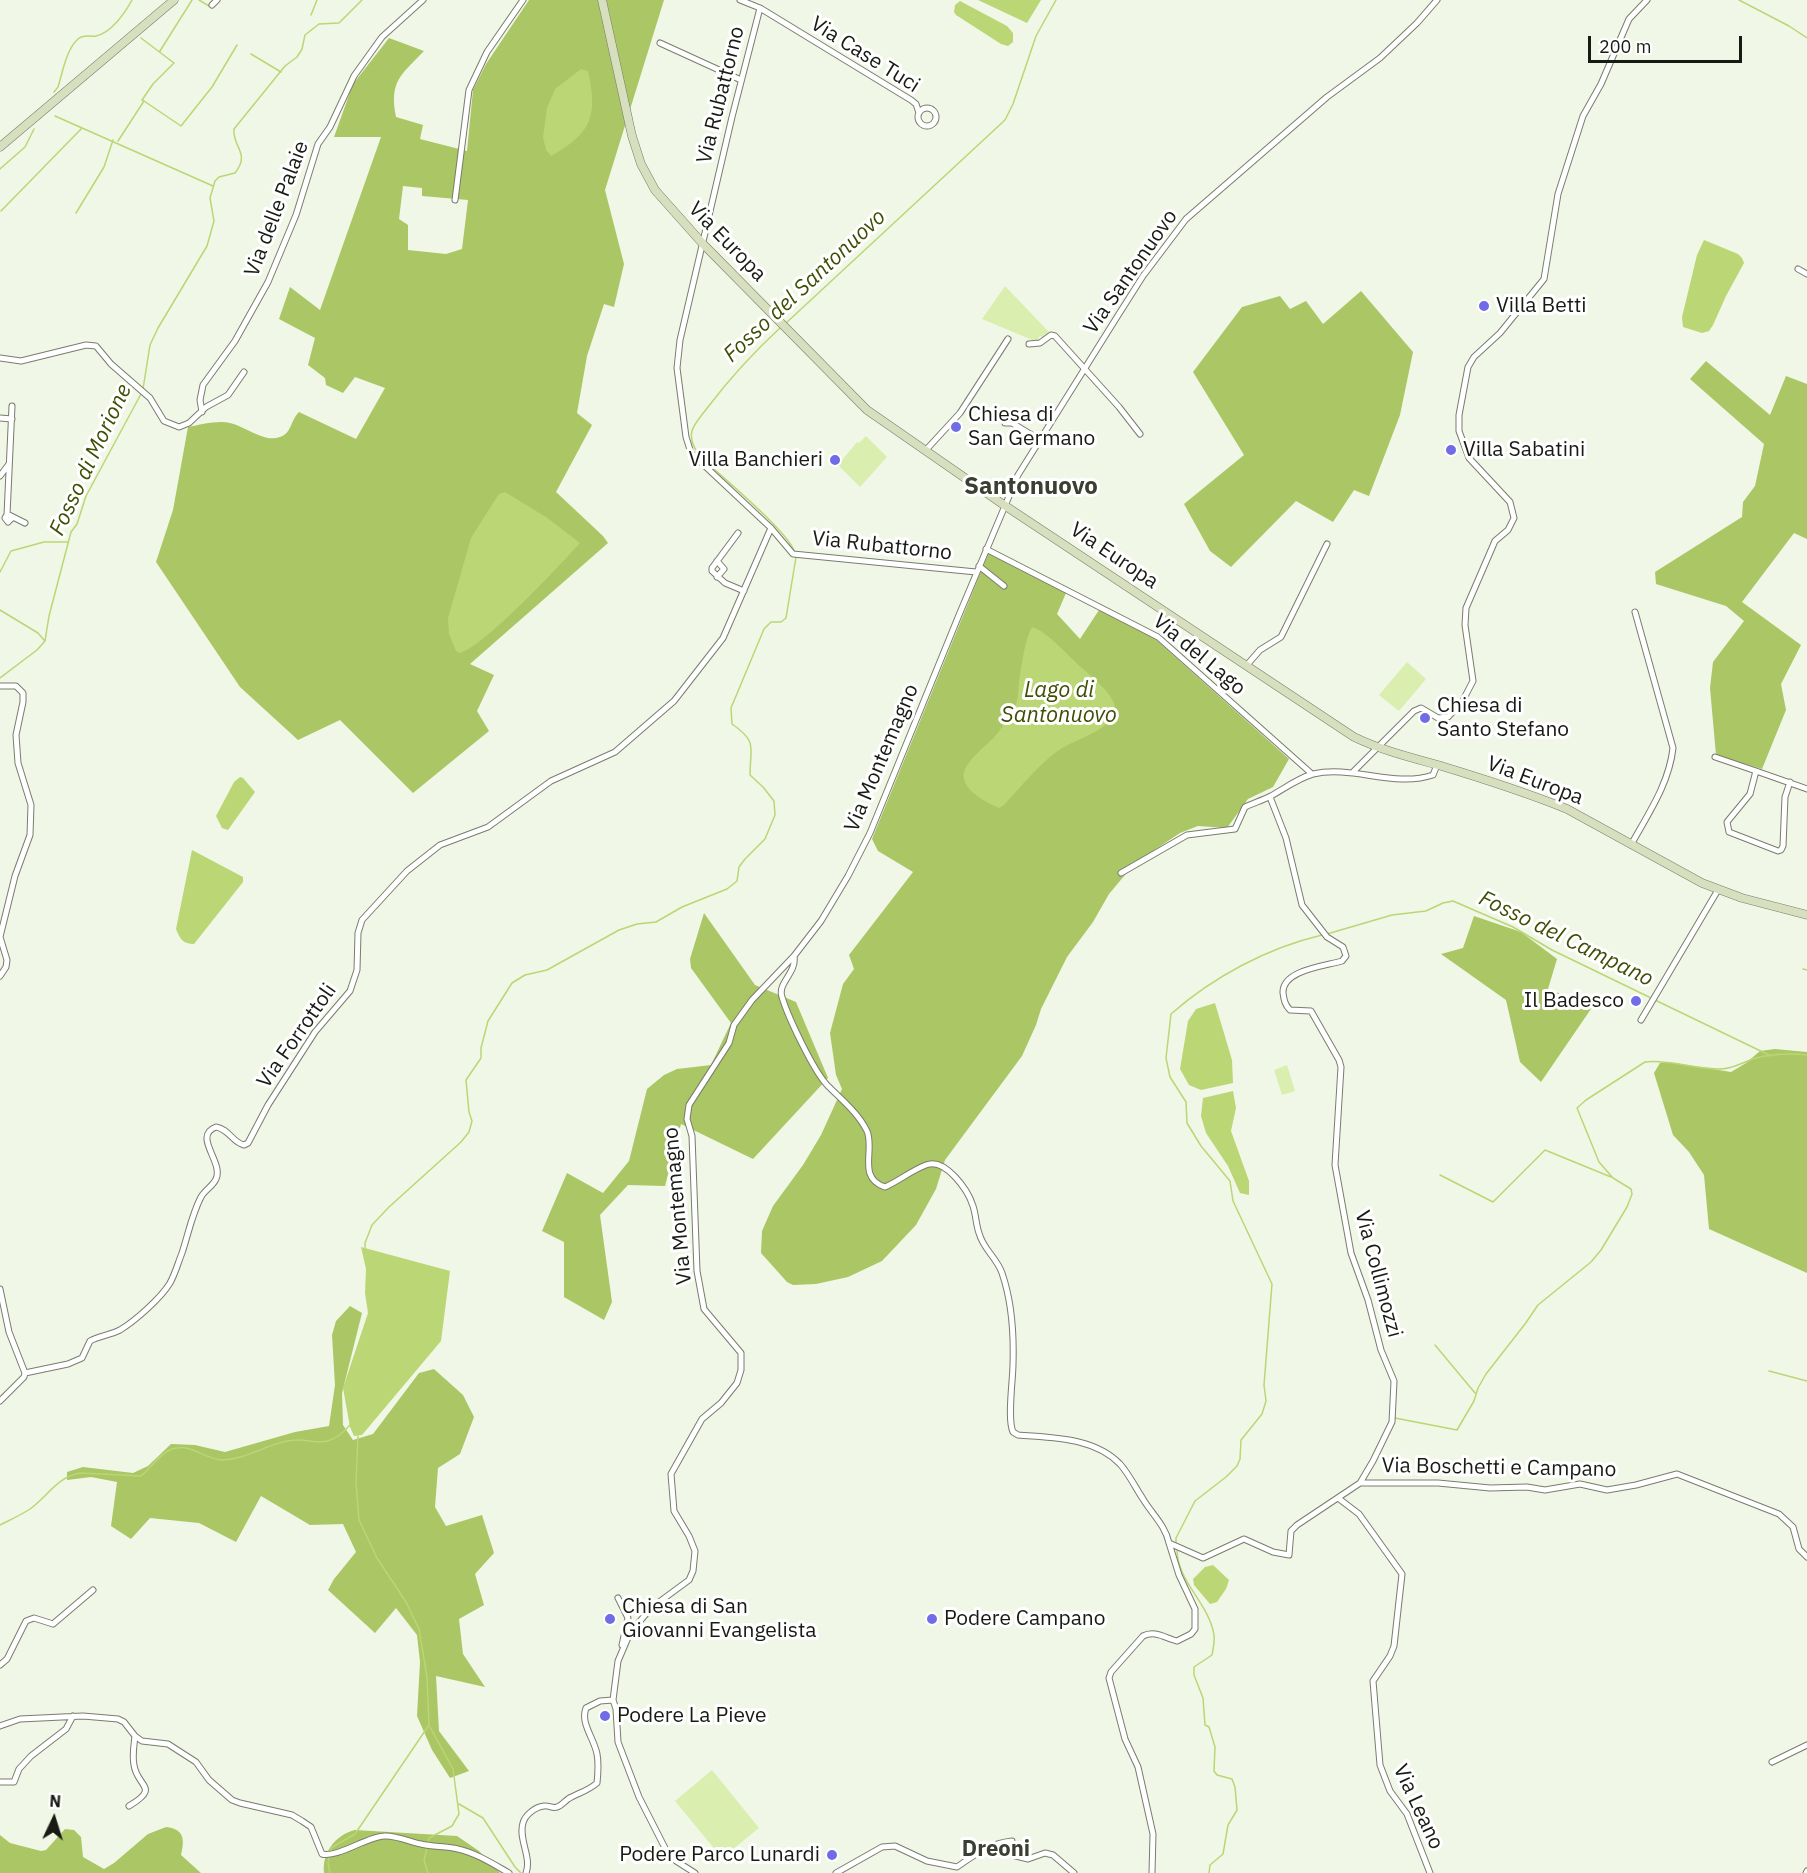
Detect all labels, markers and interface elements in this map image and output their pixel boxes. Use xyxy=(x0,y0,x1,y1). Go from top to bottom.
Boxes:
street label: Via Case Tuci xyxy=(806,11,924,99)
street label: Via Rubattorno xyxy=(692,24,750,166)
scale bar xyxy=(1591,24,1746,62)
text: 200 m xyxy=(1599,35,1651,58)
street label: Via delle Palaie xyxy=(240,138,314,280)
street label: Via Europa xyxy=(683,197,771,287)
water label: Fosso del Santonuovo xyxy=(718,204,892,368)
street label: Via Santonuovo xyxy=(1079,205,1183,339)
place label: Villa Betti xyxy=(1496,293,1587,319)
marker: Villa Betti xyxy=(1477,299,1491,313)
water label: Fosso di Morione xyxy=(44,380,138,540)
place label: Chiesa di San Germano xyxy=(968,402,1095,452)
marker: Chiesa di San Germano xyxy=(949,420,963,434)
place label: Villa Sabatini xyxy=(1463,437,1585,463)
marker: Villa Sabatini xyxy=(1444,443,1458,457)
place label: Villa Banchieri xyxy=(688,447,823,473)
marker: Villa Banchieri xyxy=(828,453,842,467)
district label: Santonuovo xyxy=(964,473,1098,501)
street label: Via Europa xyxy=(1065,517,1163,595)
street label: Via Rubattorno xyxy=(811,526,953,566)
street label: Via del Lago xyxy=(1148,609,1250,701)
water label: Lago di Santonuovo xyxy=(1001,678,1117,730)
street label: Via Montemagno xyxy=(840,680,924,836)
place label: Chiesa di Santo Stefano xyxy=(1437,693,1569,743)
marker: Chiesa di Santo Stefano xyxy=(1418,711,1432,725)
street label: Via Europa xyxy=(1483,751,1587,811)
water label: Fosso del Campano xyxy=(1474,885,1658,993)
street label: Via Forrottoli xyxy=(252,979,342,1093)
place label: Il Badesco xyxy=(1524,988,1624,1014)
marker: Il Badesco xyxy=(1629,994,1643,1008)
street label: Via Montemagno xyxy=(659,1126,697,1286)
street label: Via Collimozzi xyxy=(1349,1208,1407,1340)
street label: Via Boschetti e Campano xyxy=(1381,1453,1617,1483)
place label: Chiesa di San Giovanni Evangelista xyxy=(622,1594,817,1644)
place label: Podere Campano xyxy=(944,1606,1106,1632)
marker: Chiesa di San Giovanni Evangelista xyxy=(603,1612,617,1626)
marker: Podere Campano xyxy=(925,1612,939,1626)
place label: Podere La Pieve xyxy=(617,1703,767,1729)
marker: Podere La Pieve xyxy=(598,1709,612,1723)
street label: Via Leano xyxy=(1387,1760,1449,1854)
north arrow xyxy=(24,1789,84,1849)
text: N xyxy=(49,1791,62,1811)
district label: Dreoni xyxy=(962,1837,1030,1863)
place label: Podere Parco Lunardi xyxy=(619,1842,820,1868)
marker: Podere Parco Lunardi xyxy=(825,1848,839,1862)

